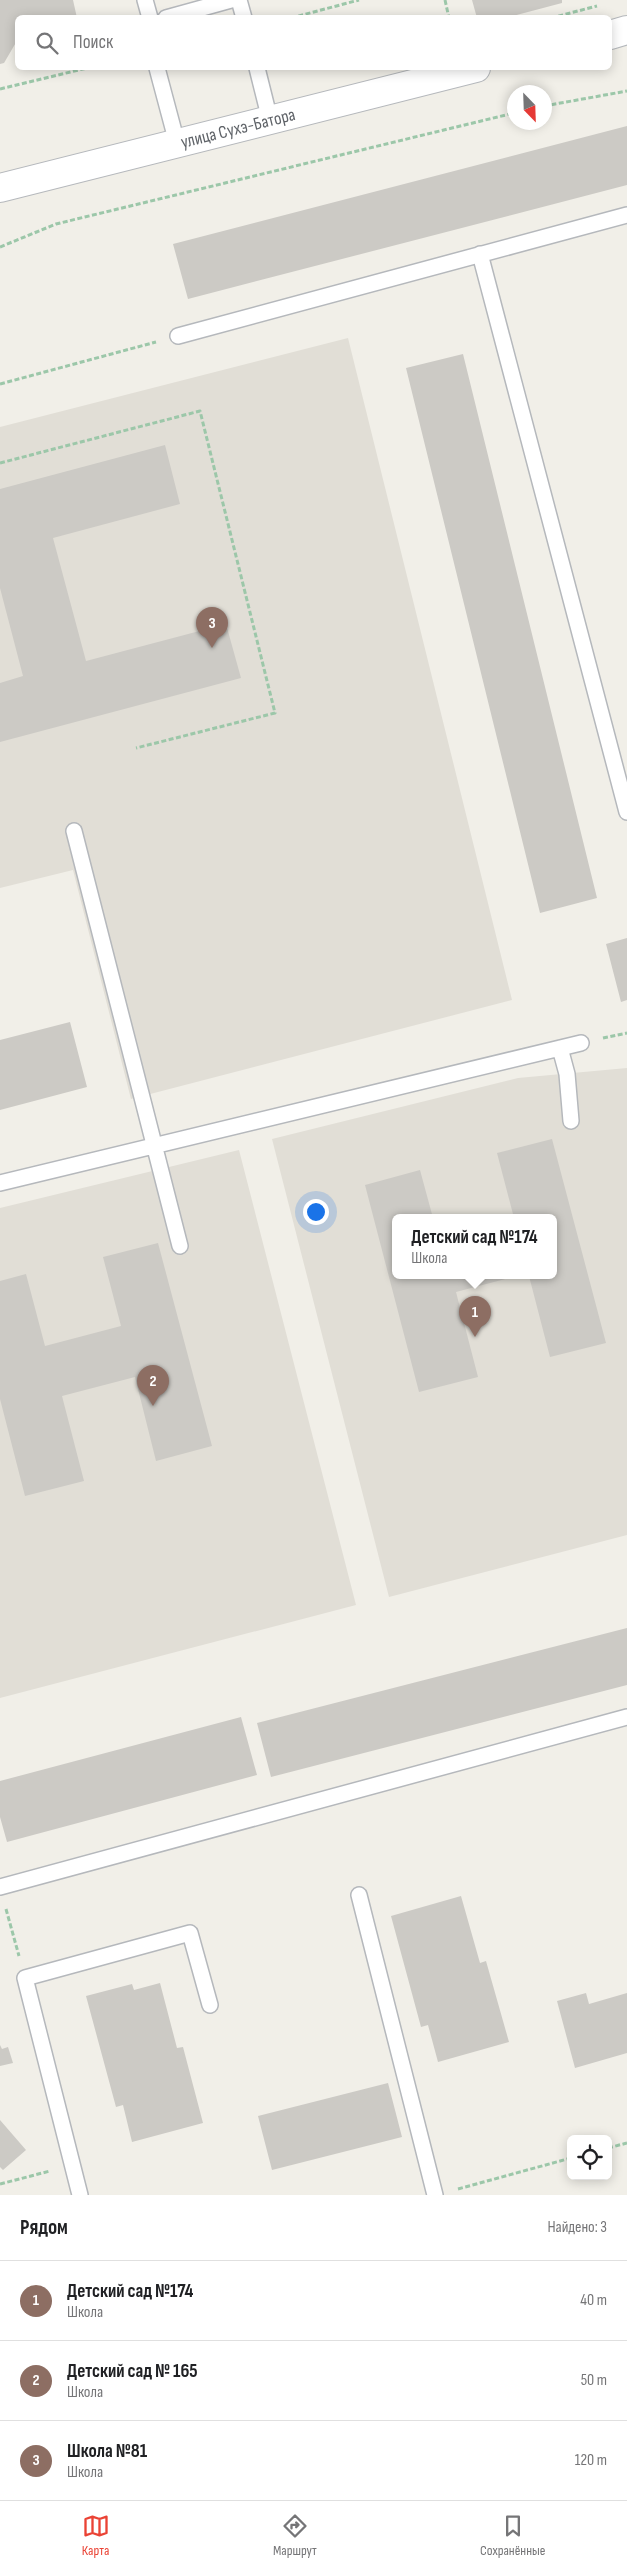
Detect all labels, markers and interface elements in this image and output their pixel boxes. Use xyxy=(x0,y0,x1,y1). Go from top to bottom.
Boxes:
search box xyxy=(15,15,612,70)
icon: search xyxy=(33,29,61,57)
text: Поиск xyxy=(73,31,113,54)
north arrow xyxy=(507,85,552,130)
street label: улица Сухэ-Батора xyxy=(179,104,298,153)
pin: 3 xyxy=(196,607,228,648)
your location xyxy=(303,1199,329,1225)
popup xyxy=(392,1214,557,1279)
text: Детский сад №174 xyxy=(411,1226,538,1249)
text: Школа xyxy=(411,1249,447,1268)
pin: 1 xyxy=(459,1296,491,1337)
pin: 2 xyxy=(137,1365,169,1406)
map controls xyxy=(567,2135,612,2180)
button: locate xyxy=(567,2135,612,2180)
text: Рядом xyxy=(20,2215,68,2240)
text: Найдено: 3 xyxy=(547,2218,607,2237)
text: Детский сад №174 xyxy=(67,2280,193,2303)
text: 1 xyxy=(33,2291,39,2310)
text: 40 m xyxy=(580,2291,607,2310)
text: Школа xyxy=(67,2303,103,2322)
text: Детский сад № 165 xyxy=(67,2360,198,2383)
text: 2 xyxy=(32,2371,40,2390)
text: 50 m xyxy=(581,2371,607,2390)
text: Школа xyxy=(67,2383,103,2402)
text: Школа №81 xyxy=(67,2440,147,2463)
text: 3 xyxy=(32,2451,40,2470)
text: 120 m xyxy=(575,2451,607,2470)
text: Школа xyxy=(67,2463,103,2482)
tab: Карта xyxy=(82,2512,110,2559)
tab: Маршрут xyxy=(273,2512,317,2559)
tab: Сохранённые xyxy=(480,2512,545,2559)

